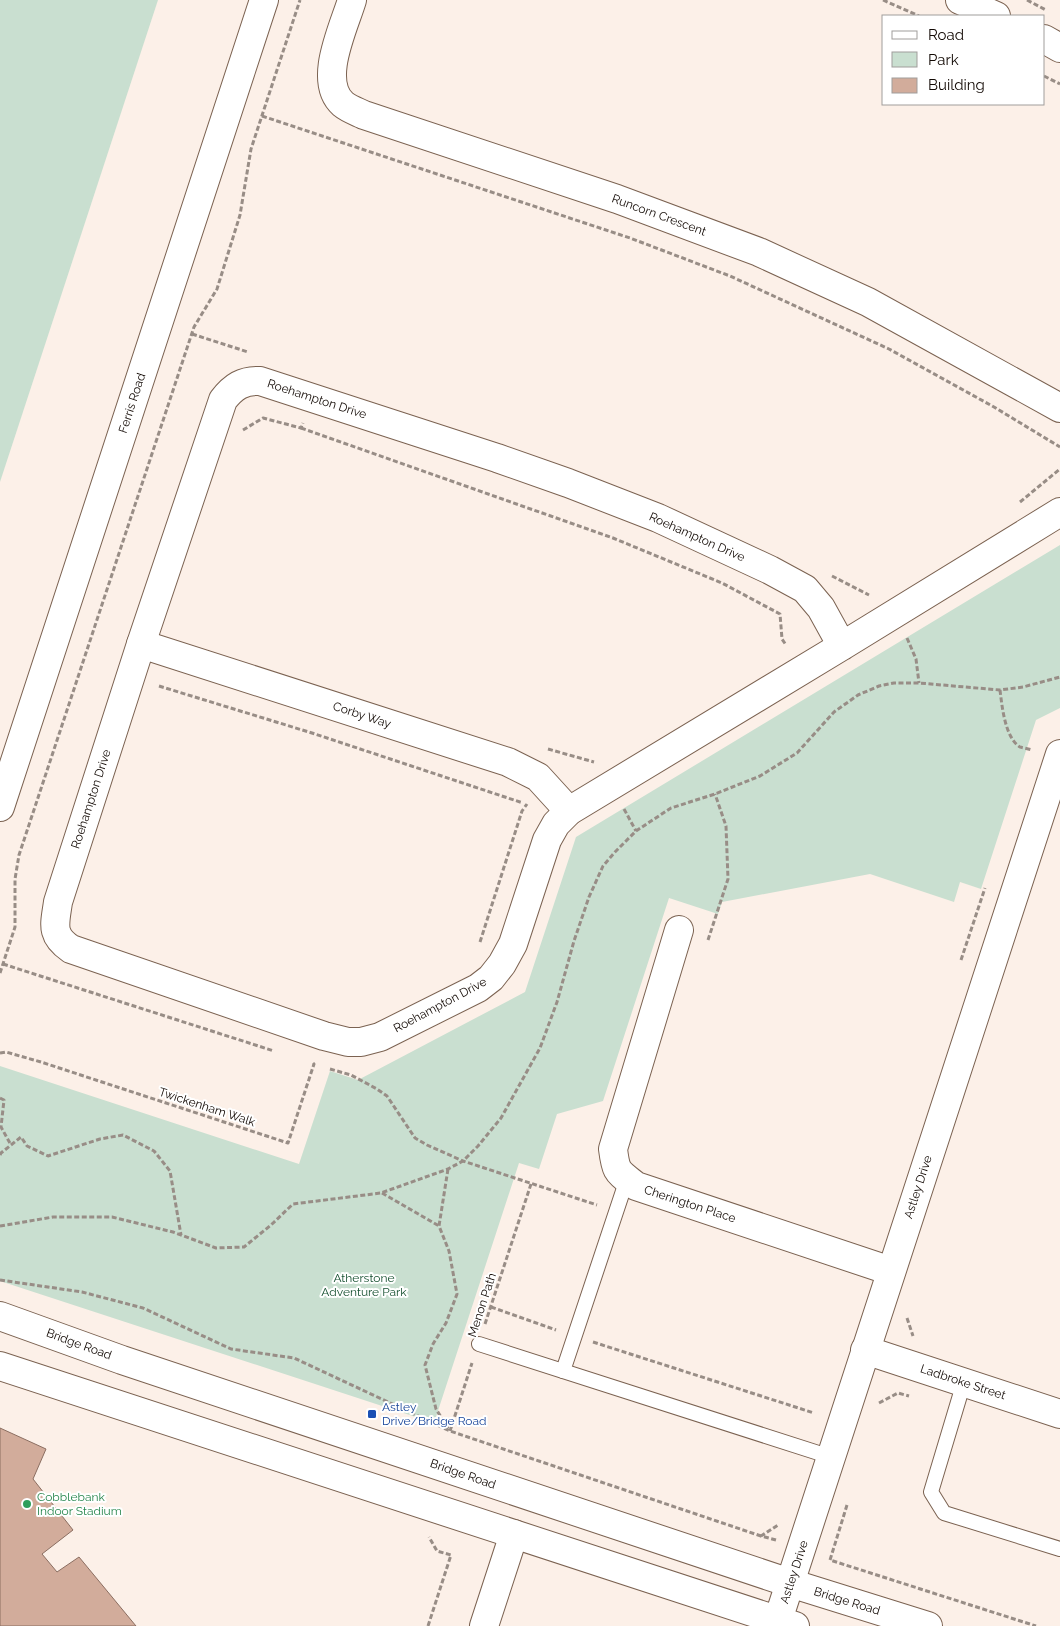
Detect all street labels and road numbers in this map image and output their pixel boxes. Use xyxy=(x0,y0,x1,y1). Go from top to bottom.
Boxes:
street label: Runcorn Crescent xyxy=(610,191,708,239)
street label: Ferris Road xyxy=(116,371,148,435)
street label: Roehampton Drive xyxy=(266,376,368,422)
street label: Roehampton Drive xyxy=(647,510,747,564)
street label: Corby Way xyxy=(331,699,393,731)
street label: Roehampton Drive xyxy=(68,748,114,850)
street label: Roehampton Drive xyxy=(391,975,489,1035)
street label: Twickenham Walk xyxy=(157,1085,258,1129)
street label: Astley Drive xyxy=(901,1154,935,1220)
street label: Cherington Place xyxy=(642,1183,738,1225)
street label: Menon Path xyxy=(465,1271,499,1339)
street label: Bridge Road xyxy=(44,1326,114,1362)
street label: Ladbroke Street xyxy=(919,1362,1007,1402)
street label: Bridge Road xyxy=(428,1456,498,1492)
street label: Astley Drive xyxy=(777,1539,811,1605)
street label: Bridge Road xyxy=(812,1584,882,1618)

